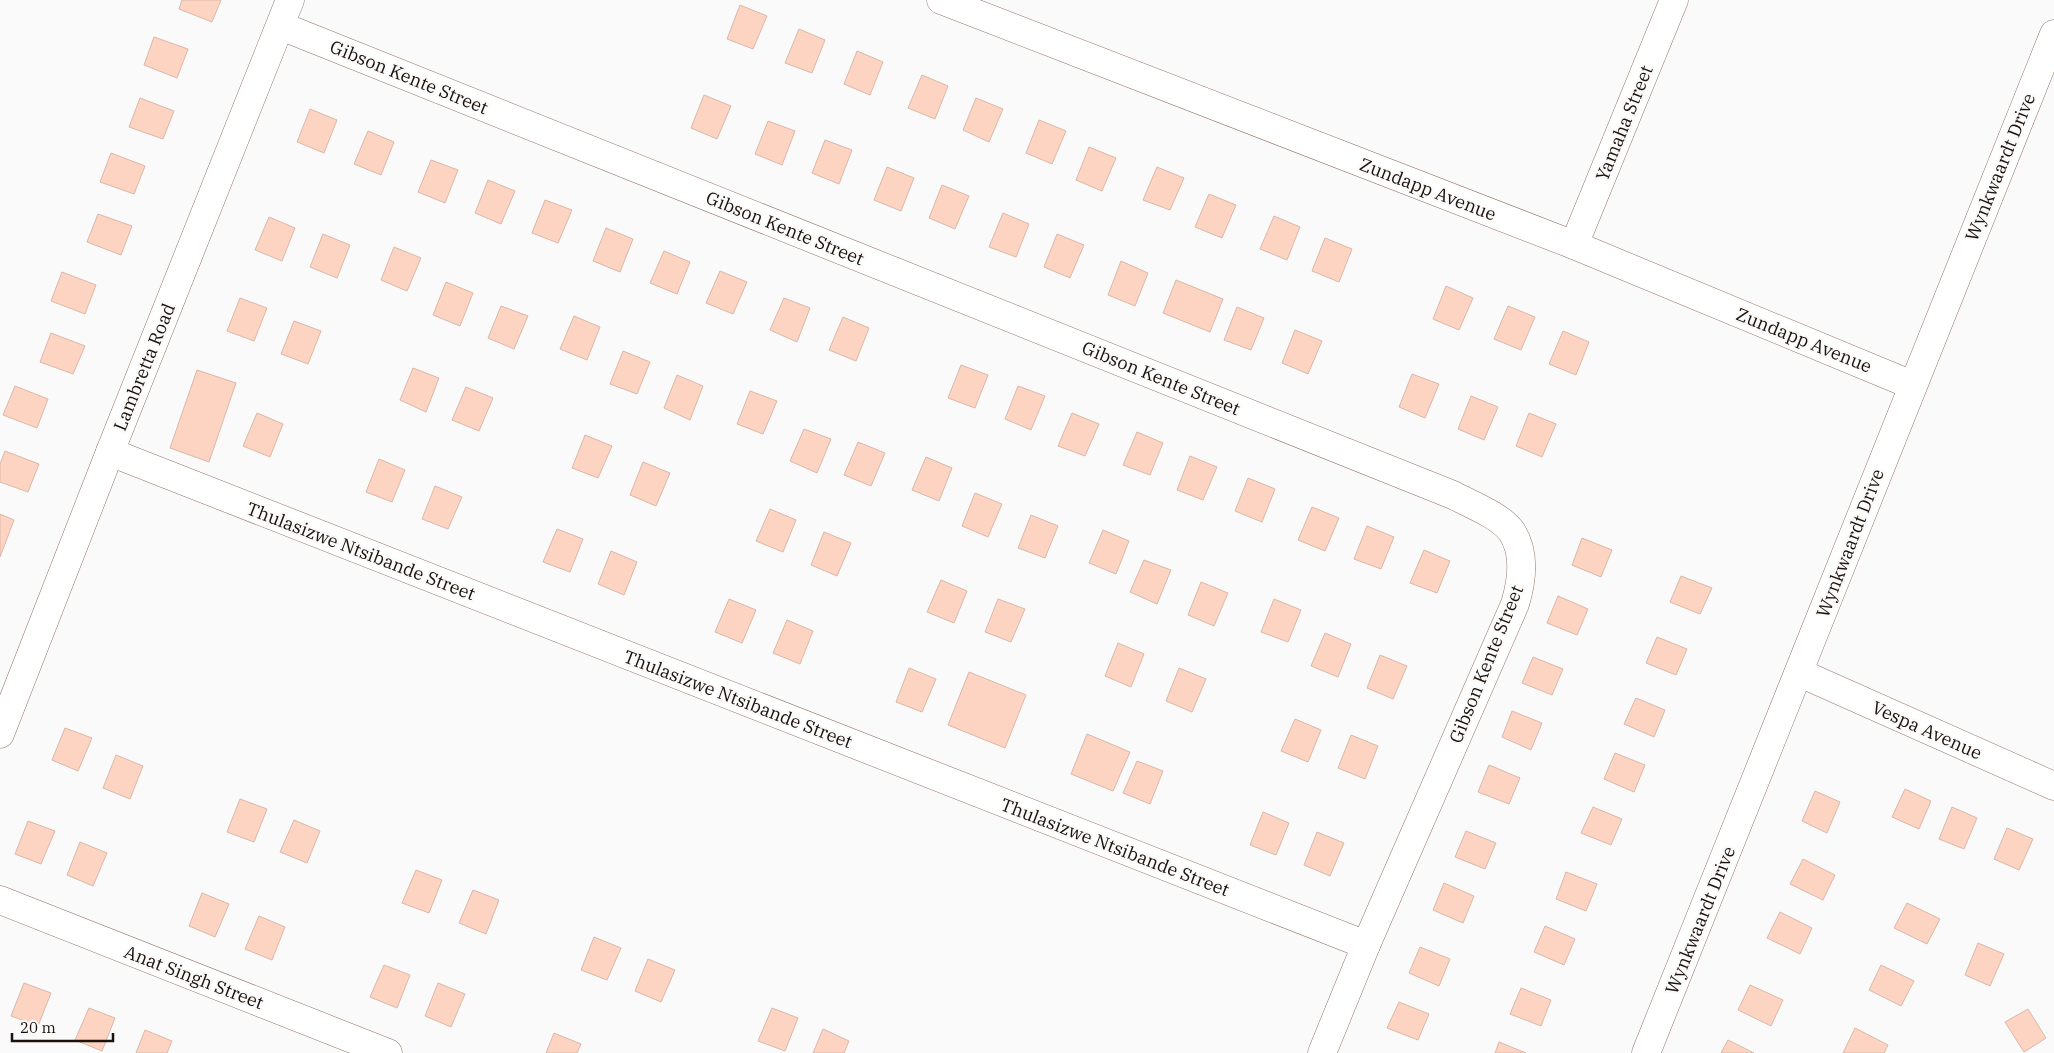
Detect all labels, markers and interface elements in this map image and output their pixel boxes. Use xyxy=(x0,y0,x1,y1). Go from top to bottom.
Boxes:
street label: Gibson Kente Street xyxy=(327,35,491,119)
street label: Yamaha Street xyxy=(1590,62,1658,184)
street label: Wynkwaardt Drive xyxy=(1960,90,2040,244)
street label: Zundapp Avenue xyxy=(1357,152,1499,226)
street label: Gibson Kente Street xyxy=(703,186,867,270)
street label: Lambretta Road xyxy=(108,300,180,434)
street label: Zundapp Avenue xyxy=(1733,302,1875,378)
street label: Gibson Kente Street xyxy=(1079,336,1243,420)
street label: Wynkwaardt Drive xyxy=(1811,465,1889,621)
street label: Thulasizwe Ntsibande Street xyxy=(243,497,479,605)
street label: Gibson Kente Street xyxy=(1444,582,1528,746)
street label: Thulasizwe Ntsibande Street xyxy=(620,645,856,753)
street label: Vespa Avenue xyxy=(1868,696,1986,764)
street label: Thulasizwe Ntsibande Street xyxy=(997,793,1233,901)
street label: Wynkwaardt Drive xyxy=(1660,843,1740,997)
street label: Anat Singh Street xyxy=(121,940,267,1014)
scale bar xyxy=(12,1010,114,1042)
text: 20 m xyxy=(20,1018,56,1037)

